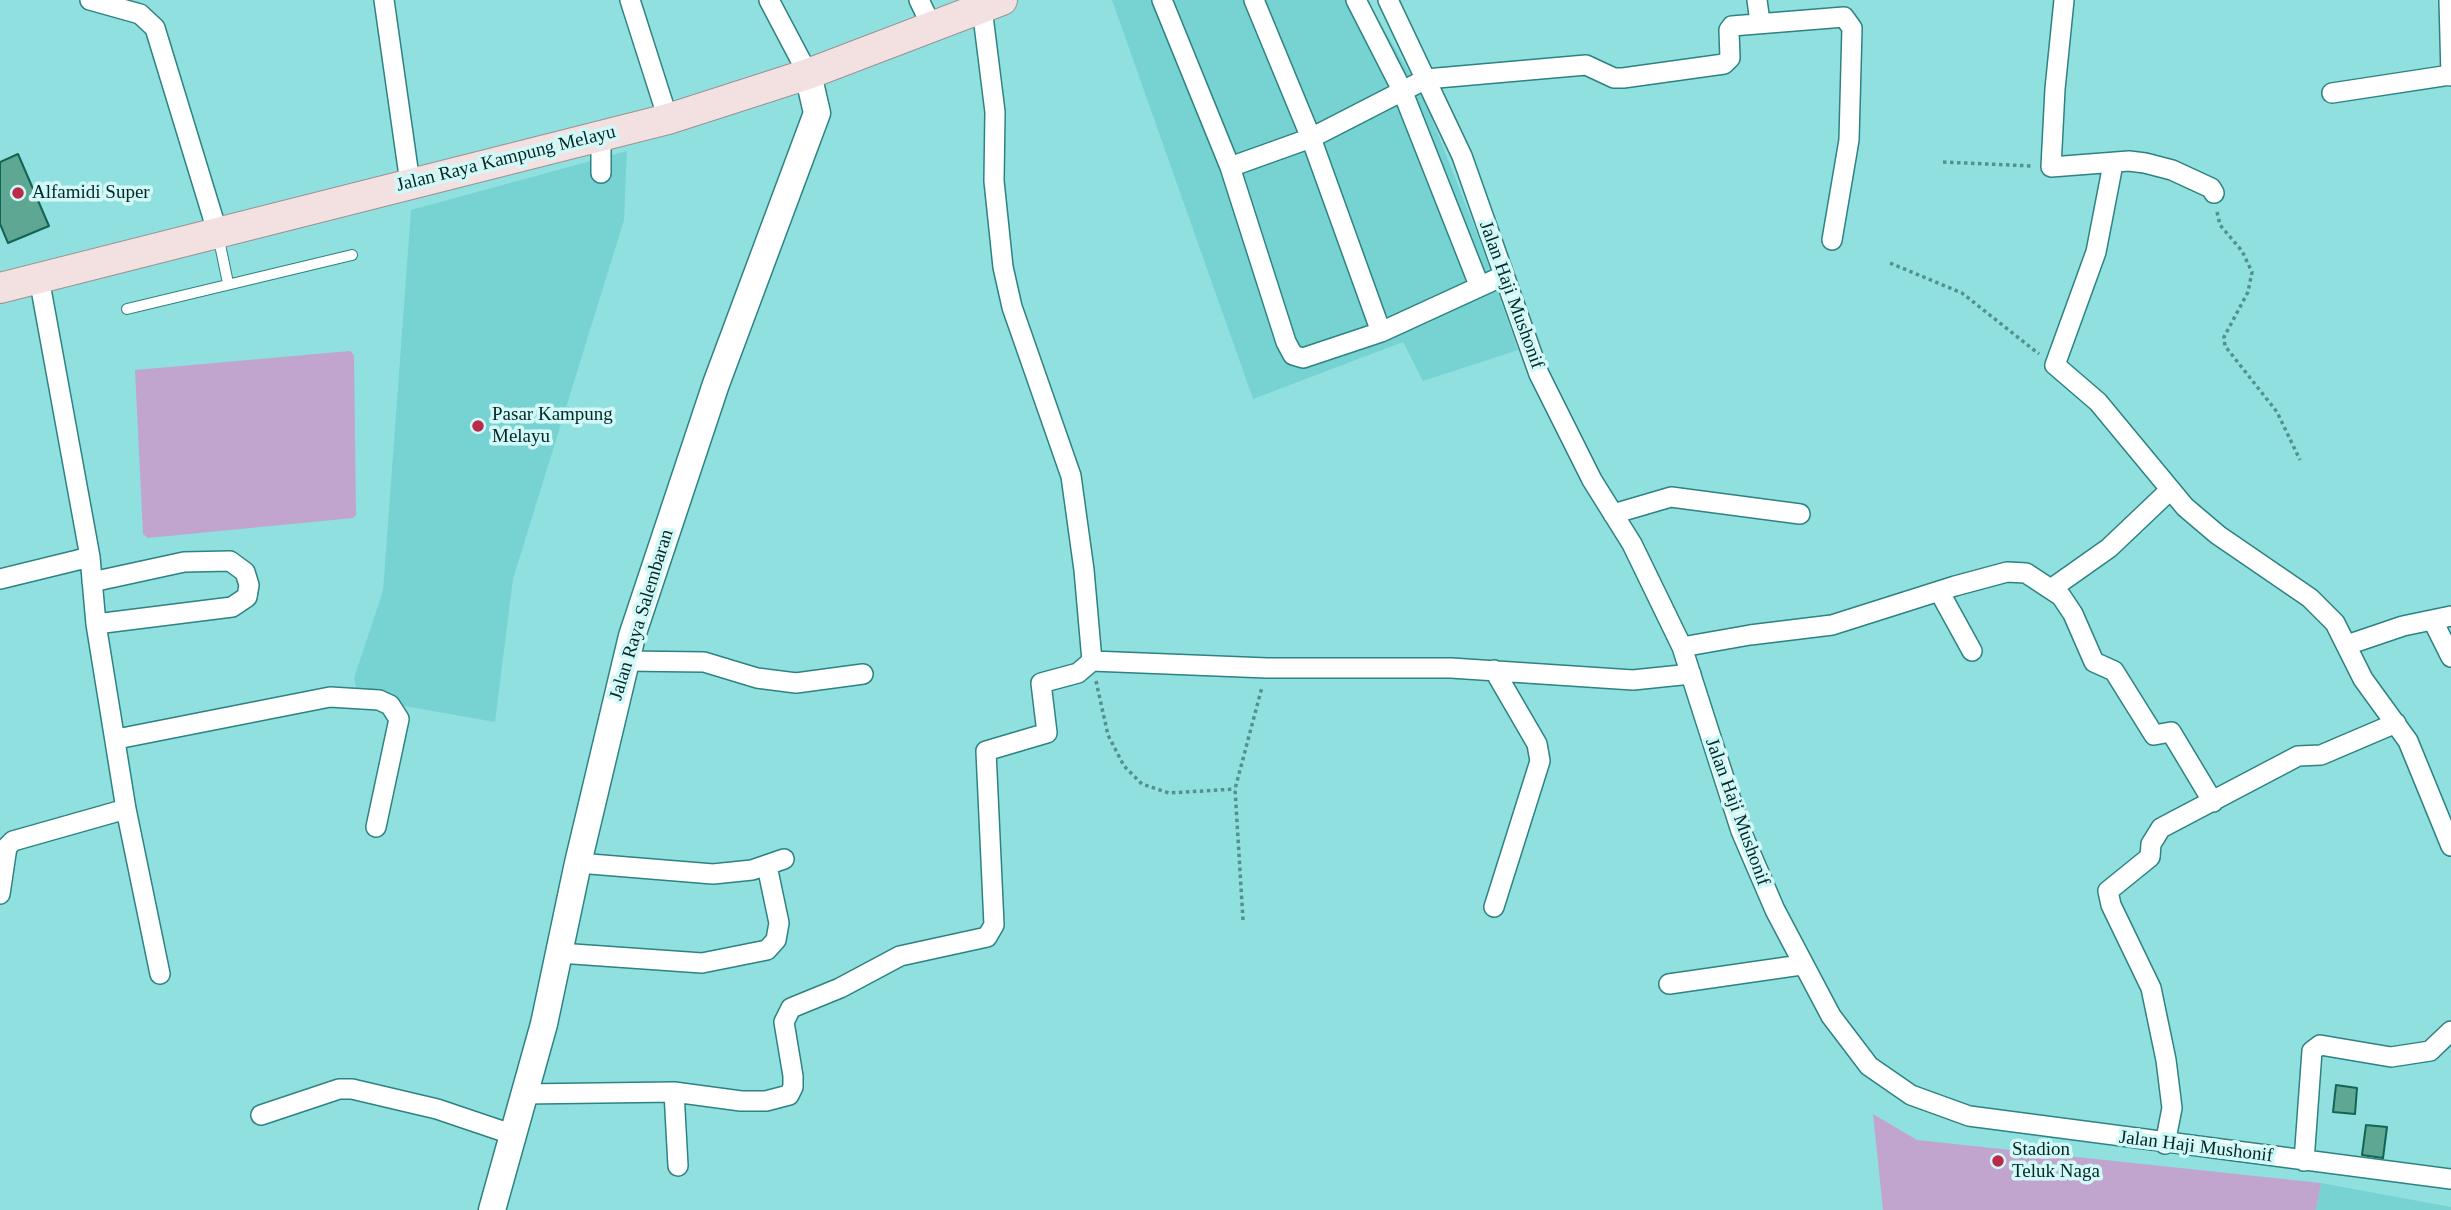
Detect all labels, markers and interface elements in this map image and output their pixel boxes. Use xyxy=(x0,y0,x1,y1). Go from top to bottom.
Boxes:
street label: Jalan Raya Kampung Melayu xyxy=(394,121,618,197)
place label: Alfamidi Super xyxy=(32,182,150,204)
marker: Alfamidi Super xyxy=(10,185,26,201)
street label: Jalan Haji Mushonif xyxy=(1474,218,1548,372)
place label: Pasar Kampung Melayu xyxy=(492,404,613,448)
marker: Pasar Kampung Melayu xyxy=(470,418,486,434)
street label: Jalan Raya Salembaran xyxy=(605,527,679,703)
street label: Jalan Haji Mushonif xyxy=(1700,735,1774,889)
street label: Jalan Haji Mushonif xyxy=(2118,1126,2274,1168)
place label: Stadion Teluk Naga xyxy=(2012,1139,2100,1183)
marker: Stadion Teluk Naga xyxy=(1990,1153,2006,1169)

